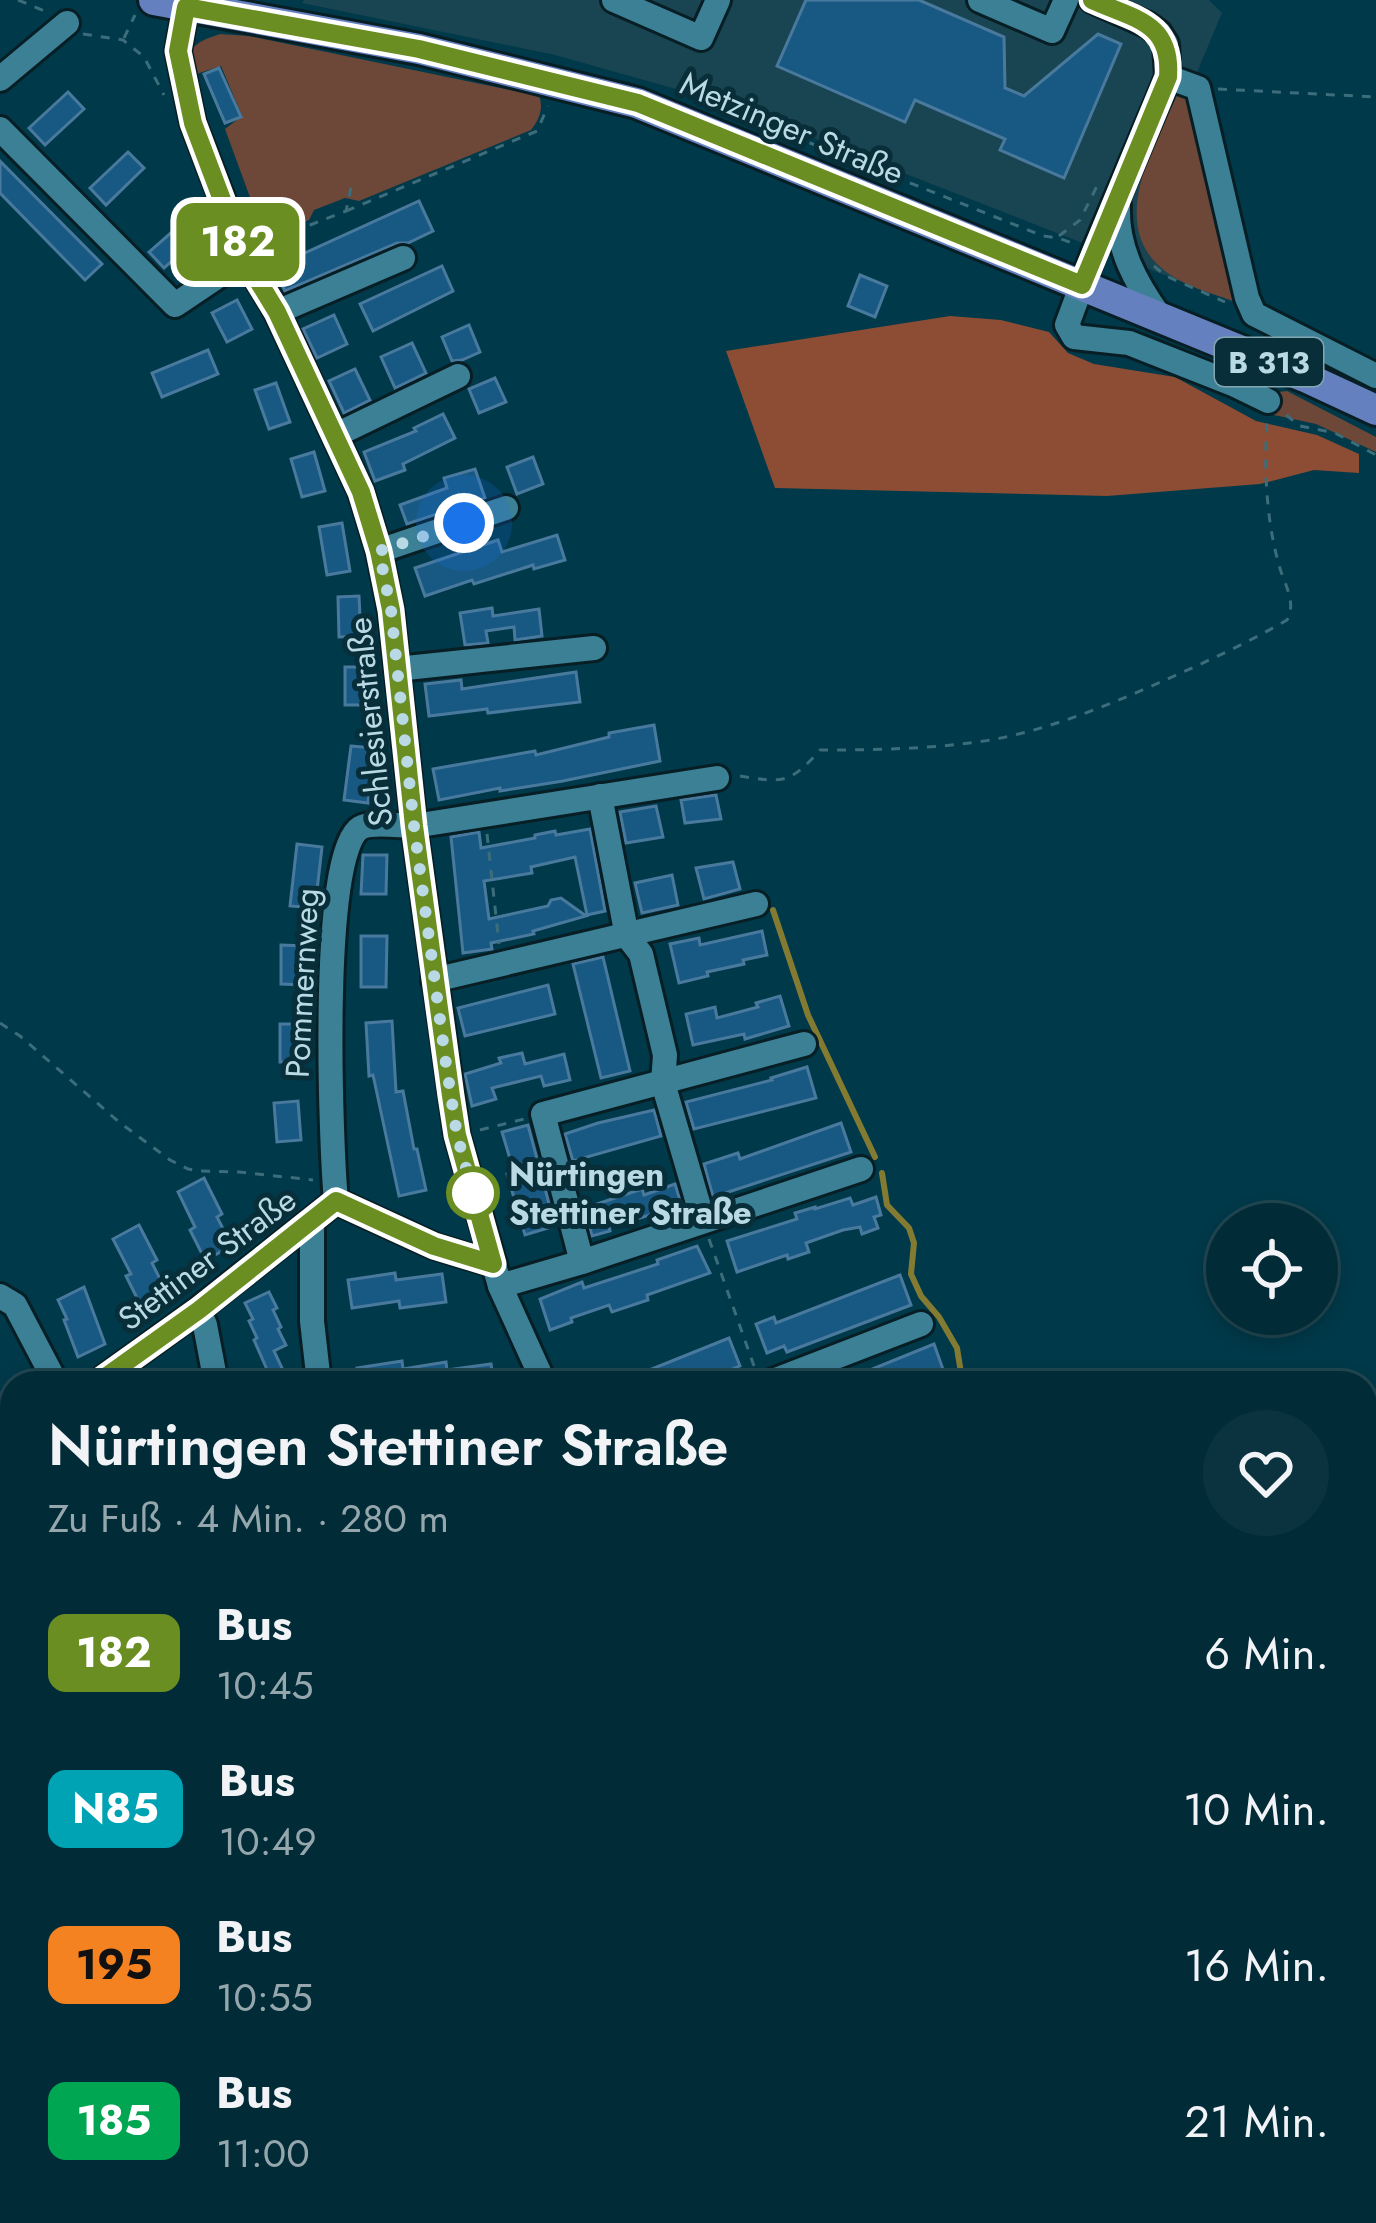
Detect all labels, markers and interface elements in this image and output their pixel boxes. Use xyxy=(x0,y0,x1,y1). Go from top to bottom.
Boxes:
street label: Metzinger Straße xyxy=(673,60,911,196)
line badge: 182 xyxy=(169,203,307,281)
text: 182 xyxy=(200,211,276,272)
road number: B 313 xyxy=(1215,338,1323,386)
your location xyxy=(434,493,494,553)
street label: Schlesierstraße xyxy=(336,615,404,829)
street label: Pommernweg xyxy=(274,887,330,1079)
place label: Nürtingen Stettiner Straße xyxy=(509,1151,752,1236)
marker: Nürtingen Stettiner Straße xyxy=(448,1168,498,1218)
street label: Stettiner Straße xyxy=(108,1177,306,1341)
map controls xyxy=(1206,1203,1338,1335)
button: locate xyxy=(1206,1203,1338,1335)
text: Nürtingen Stettiner Straße xyxy=(48,1404,728,1486)
button: heart xyxy=(1203,1410,1329,1536)
text: Zu Fuß · 4 Min. · 280 m xyxy=(48,1490,449,1547)
text: Bus xyxy=(216,1592,292,1657)
text: 6 Min. xyxy=(1204,1621,1329,1686)
text: 182 xyxy=(76,1622,152,1683)
text: 10:45 xyxy=(216,1657,313,1714)
text: Bus xyxy=(219,1748,295,1813)
text: 10 Min. xyxy=(1183,1777,1329,1842)
text: N85 xyxy=(72,1778,159,1839)
text: 10:49 xyxy=(219,1813,317,1870)
text: Bus xyxy=(216,1904,292,1969)
text: 16 Min. xyxy=(1184,1933,1329,1998)
text: 195 xyxy=(76,1934,152,1995)
text: 10:55 xyxy=(216,1969,313,2026)
text: Bus xyxy=(216,2060,292,2125)
text: 21 Min. xyxy=(1184,2089,1329,2154)
text: 185 xyxy=(77,2090,151,2151)
text: 11:00 xyxy=(216,2125,310,2182)

